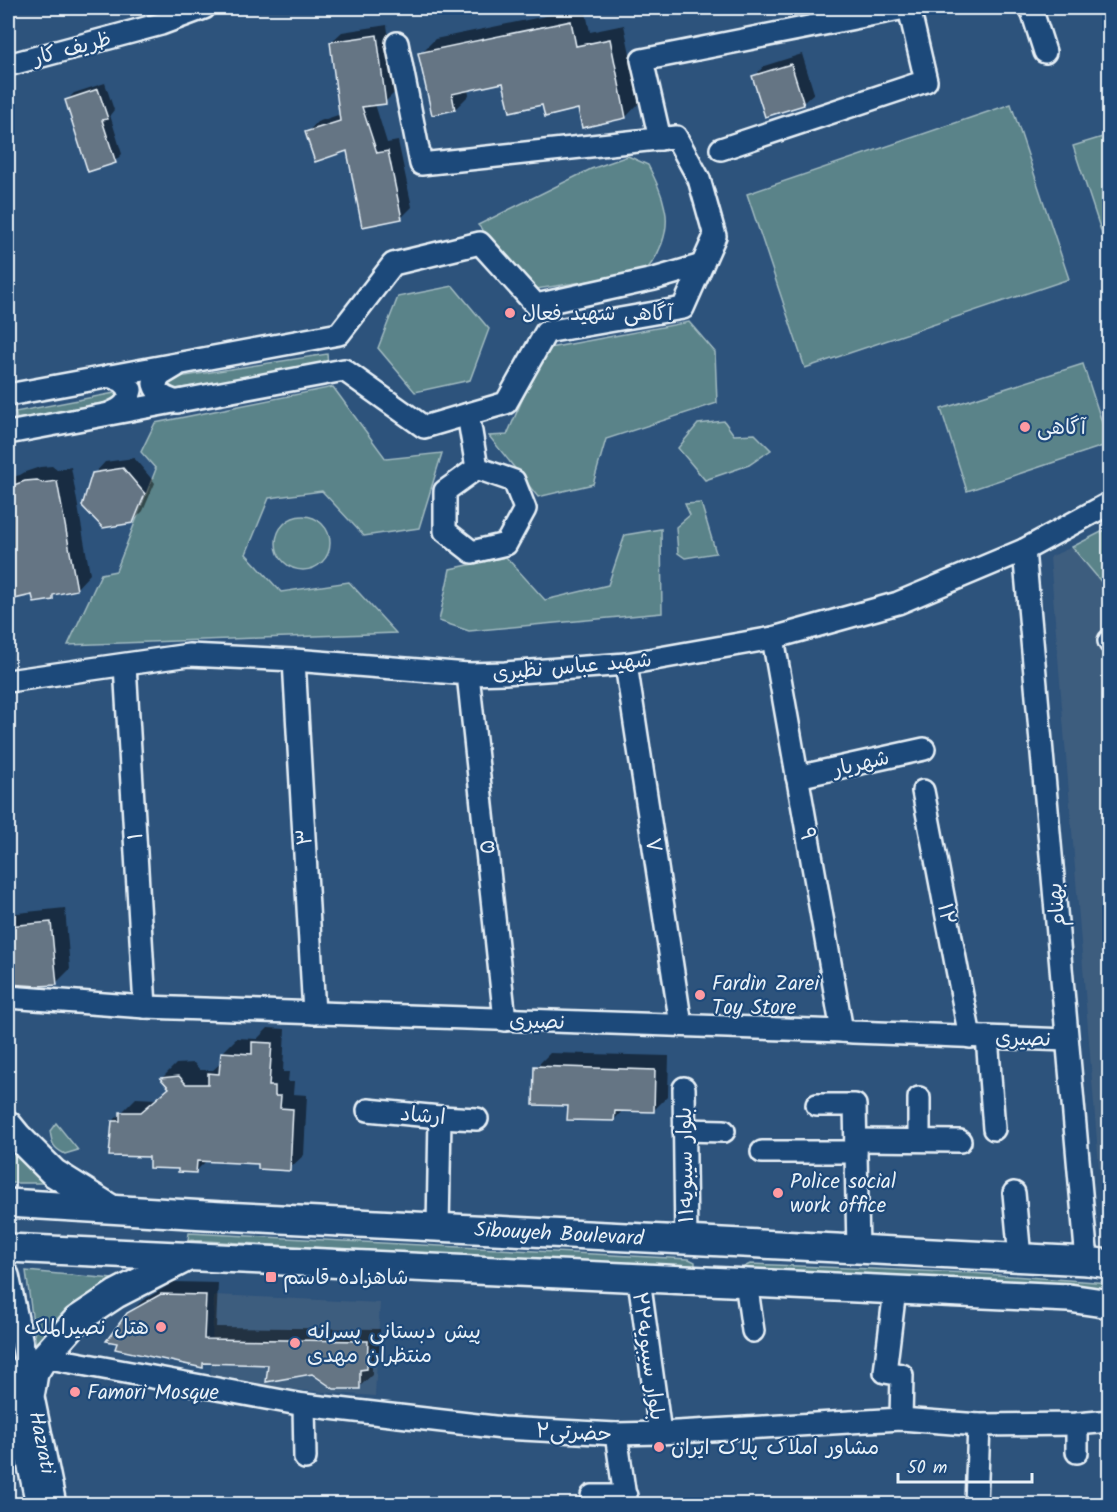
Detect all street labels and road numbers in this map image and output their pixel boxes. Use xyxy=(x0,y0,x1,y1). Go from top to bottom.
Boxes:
street label: ظریف کار xyxy=(28,23,115,76)
street label: شهید عباس نظیری xyxy=(491,644,653,691)
street label: شهریار xyxy=(828,742,893,787)
street label: ۹ xyxy=(789,825,824,844)
street label: ۳ xyxy=(289,827,322,846)
street label: ۱ xyxy=(120,831,153,841)
street label: ۷ xyxy=(635,835,670,855)
street label: ۵ xyxy=(471,838,506,856)
street label: بهنام xyxy=(1039,881,1076,928)
street label: ۱۲ xyxy=(927,900,964,928)
street label: نصیری xyxy=(509,1005,565,1040)
street label: نصیری xyxy=(995,1022,1051,1057)
street label: ارشاد xyxy=(399,1098,447,1135)
street label: بلوار سیبویه۱۱ xyxy=(669,1107,704,1223)
street label: Sibouyeh Boulevard xyxy=(474,1214,645,1256)
street label: بلوار سیبویه۲۲ xyxy=(622,1290,673,1423)
street label: Hazrati xyxy=(18,1409,64,1478)
street label: حضرتی۲ xyxy=(535,1415,613,1452)

